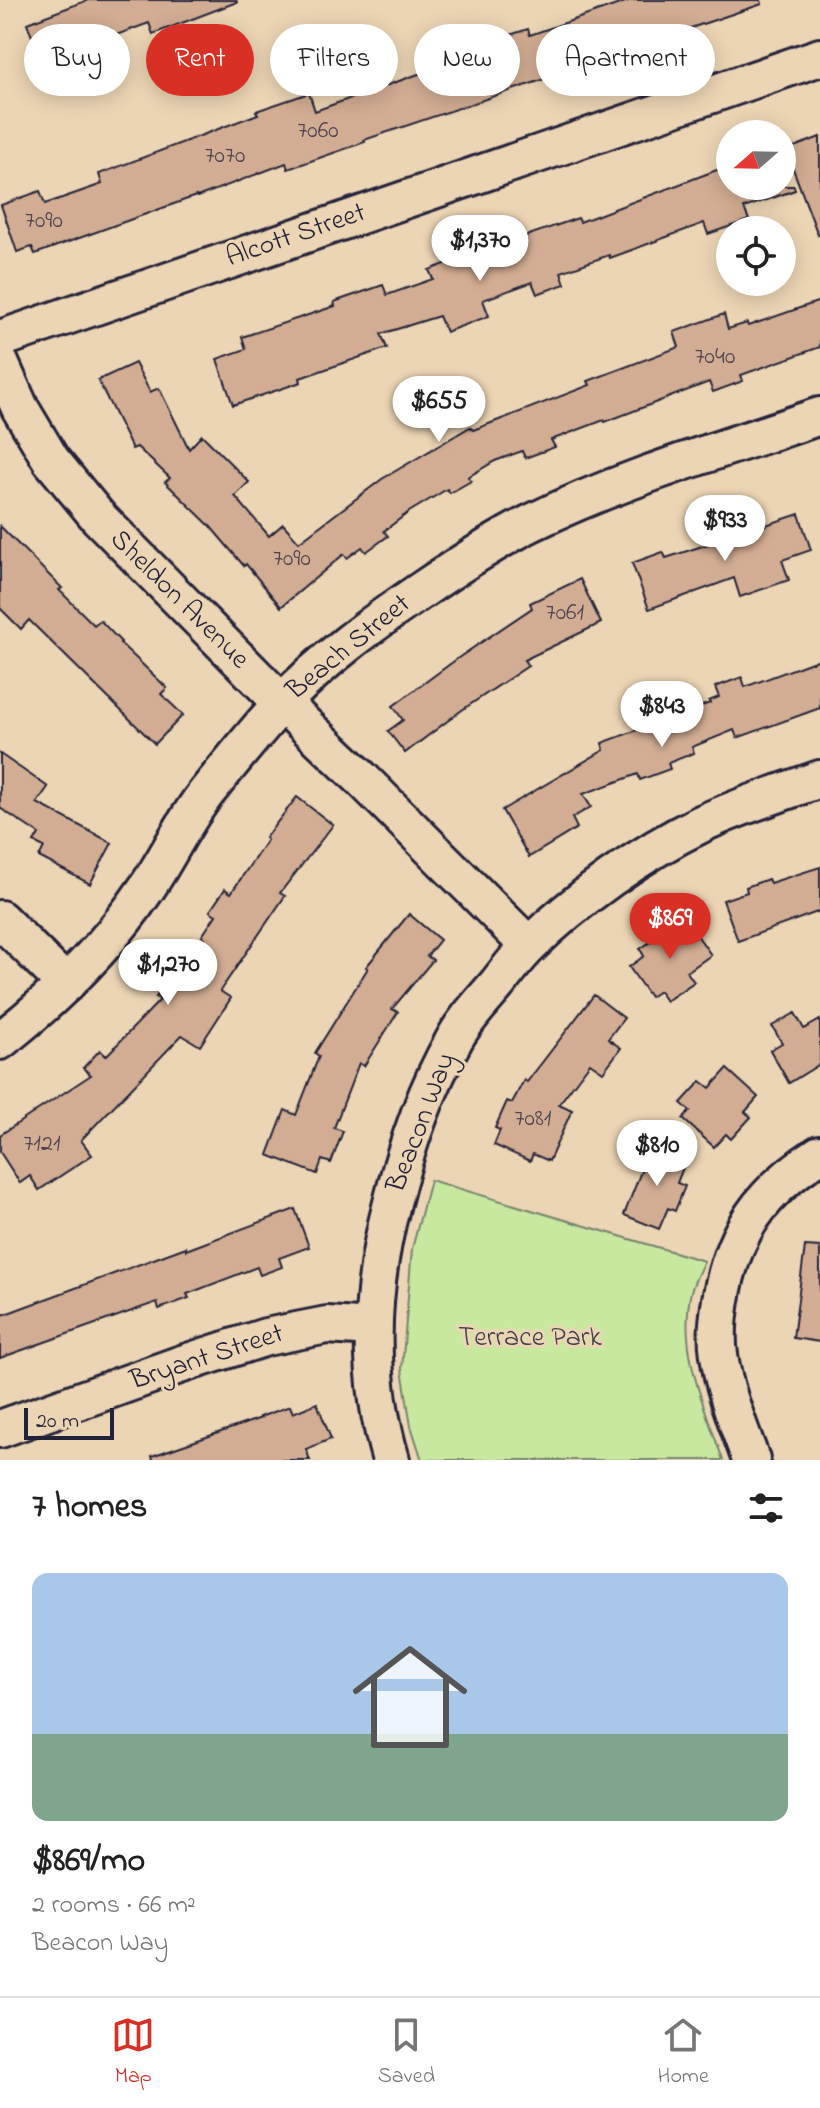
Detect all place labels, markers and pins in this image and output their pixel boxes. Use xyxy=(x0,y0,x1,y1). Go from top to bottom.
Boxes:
pin: $1,370 xyxy=(415,215,545,283)
pin: $655 xyxy=(392,376,486,444)
pin: $933 xyxy=(678,495,772,563)
pin: $843 xyxy=(615,681,709,749)
pin: $869 xyxy=(623,893,717,961)
pin: $1,270 xyxy=(103,939,233,1007)
pin: $810 xyxy=(610,1120,704,1188)

